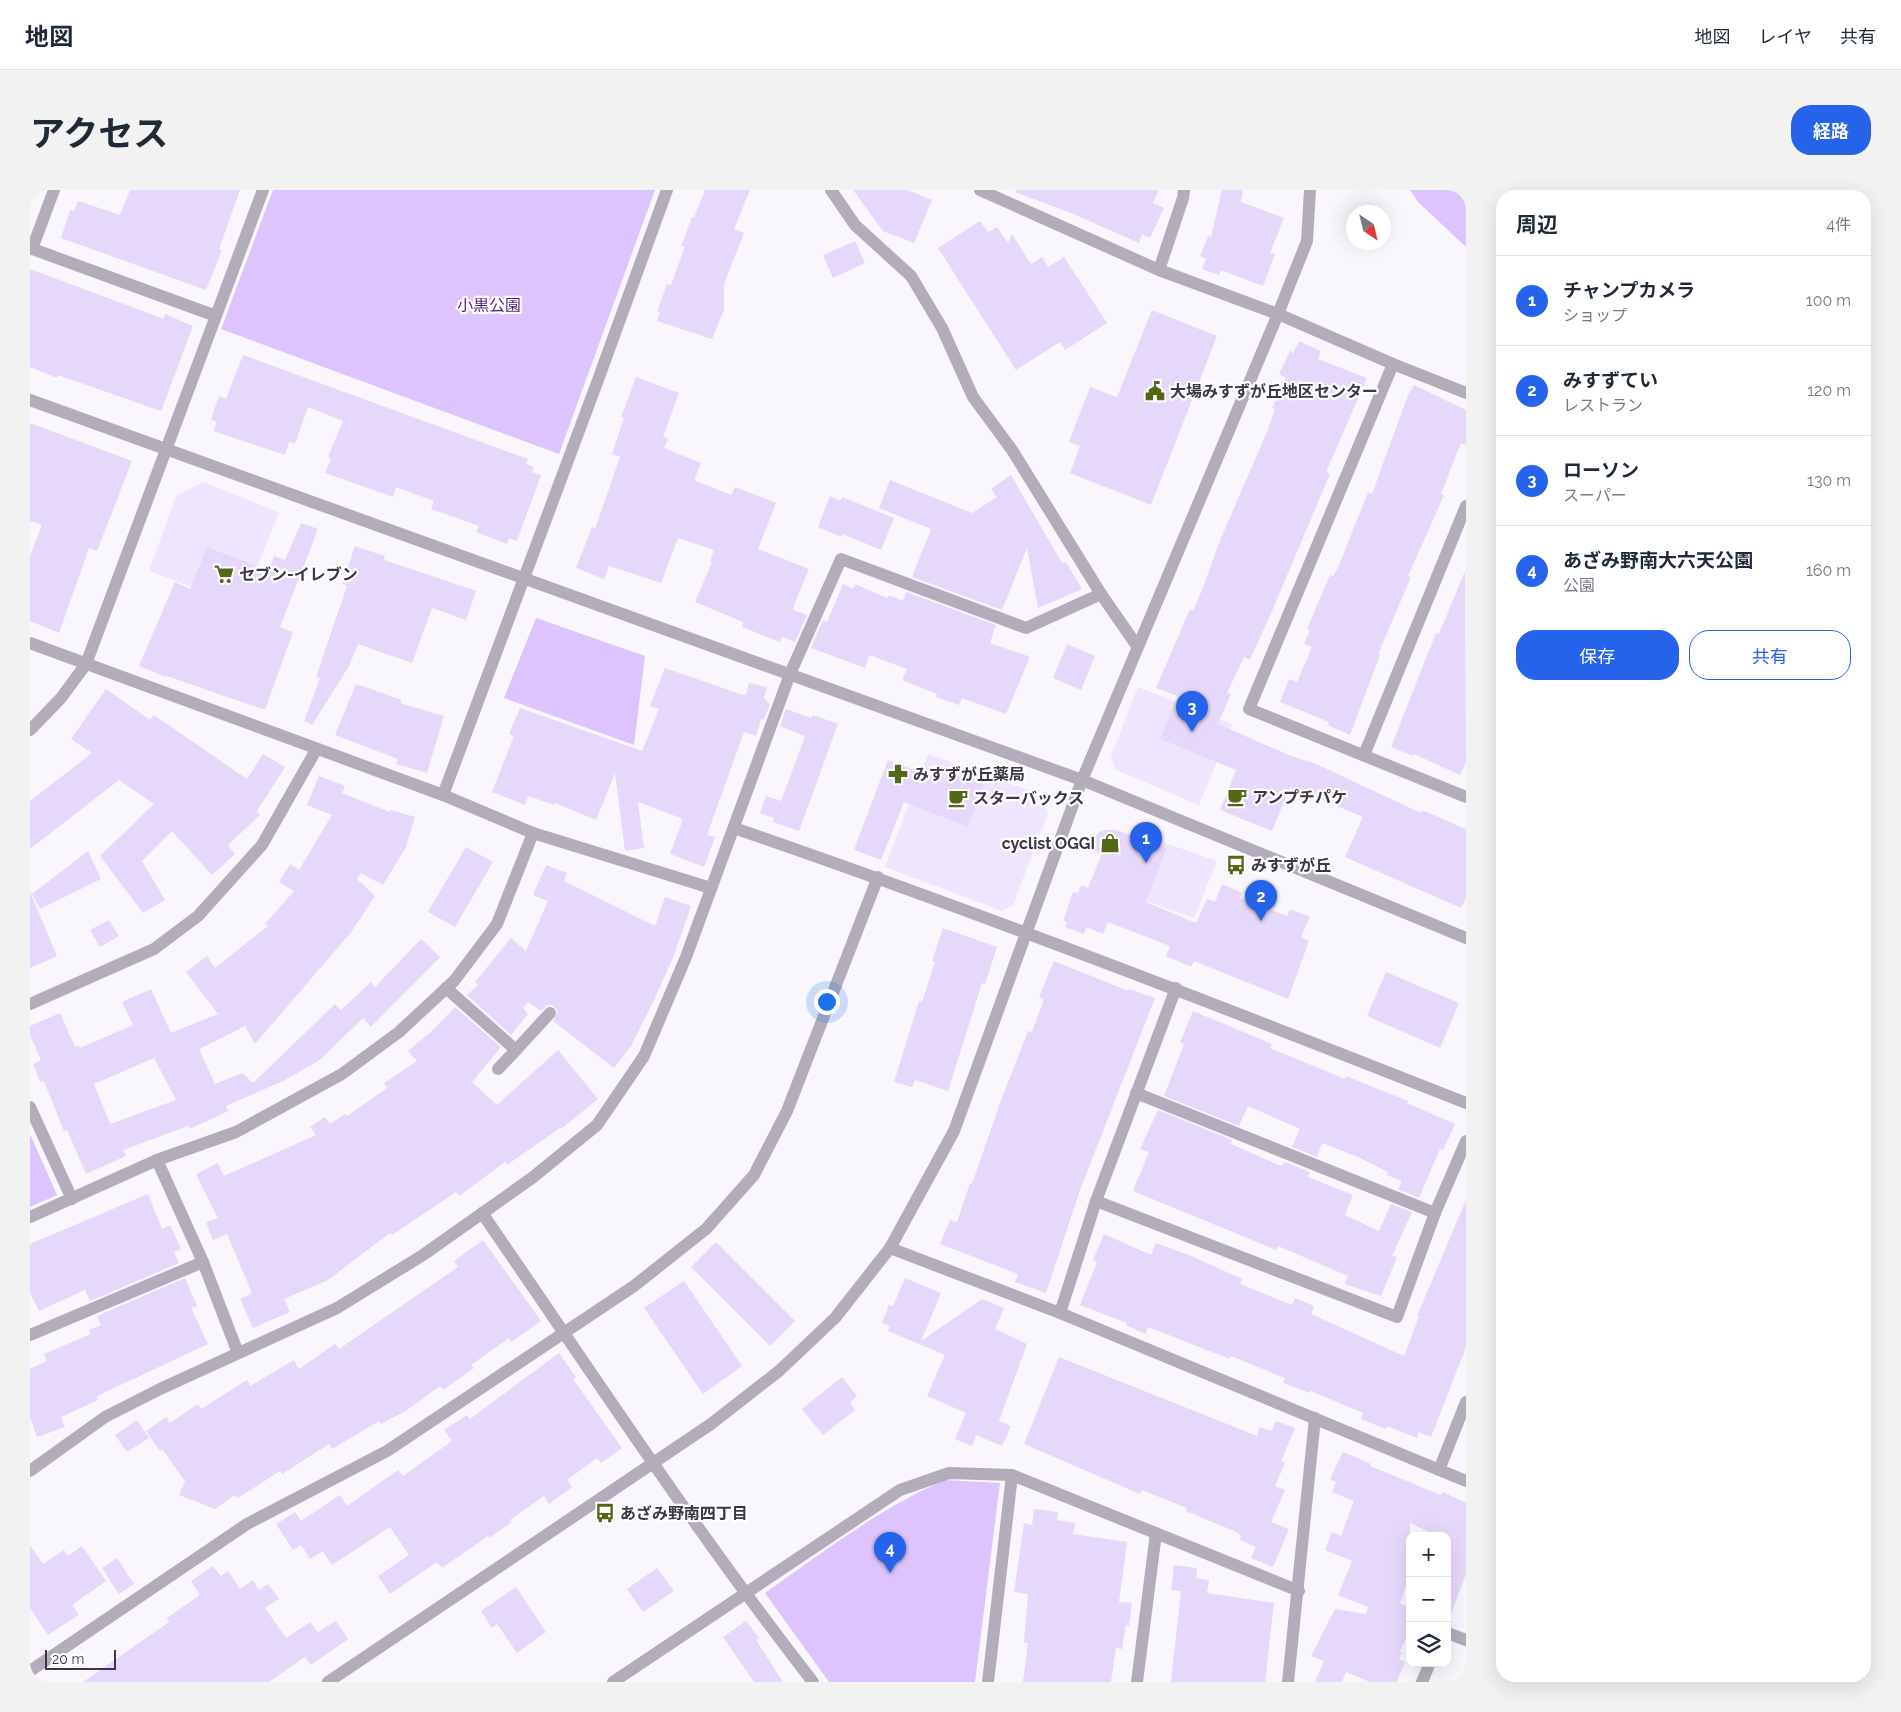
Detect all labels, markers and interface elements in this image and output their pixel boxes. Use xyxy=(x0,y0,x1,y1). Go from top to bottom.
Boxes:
text: 地図 xyxy=(25,22,73,51)
text: 地図 xyxy=(1695,26,1731,47)
text: レイヤ xyxy=(1759,26,1812,47)
text: 共有 xyxy=(1840,26,1876,47)
button: 経路 xyxy=(1791,105,1871,155)
text: アクセス xyxy=(30,113,168,154)
north arrow xyxy=(1346,205,1391,250)
text: 周辺 xyxy=(1516,212,1558,237)
text: 4件 xyxy=(1826,215,1851,234)
text: チャンプカメラ xyxy=(1563,279,1695,301)
text: 1 xyxy=(1528,291,1536,310)
text: 100 m xyxy=(1806,291,1851,310)
park label: 小黒公園 xyxy=(457,296,521,315)
text: ショップ xyxy=(1563,306,1627,325)
text: みすずてい xyxy=(1563,369,1658,391)
public building icon: 大場みすずが丘地区センター xyxy=(1144,380,1166,402)
text: 2 xyxy=(1527,381,1537,400)
text: 120 m xyxy=(1807,381,1851,400)
place label: 大場みすずが丘地区センター xyxy=(1170,382,1378,401)
text: レストラン xyxy=(1563,396,1643,415)
text: ローソン xyxy=(1563,459,1639,481)
text: 3 xyxy=(1528,471,1536,490)
text: 130 m xyxy=(1807,471,1851,490)
text: スーパー xyxy=(1563,486,1627,505)
text: あざみ野南大六天公園 xyxy=(1563,549,1753,571)
text: 4 xyxy=(1527,561,1537,580)
text: 160 m xyxy=(1806,561,1851,580)
supermarket icon: セブン-イレブン xyxy=(213,563,235,585)
place label: セブン-イレブン xyxy=(239,565,358,584)
text: 公園 xyxy=(1563,576,1595,595)
button: 保存 xyxy=(1516,630,1679,680)
button: 共有 xyxy=(1689,630,1851,680)
pin: 3 xyxy=(1176,691,1208,732)
pharmacy icon: みすずが丘薬局 xyxy=(887,763,909,785)
place label: みすずが丘薬局 xyxy=(913,765,1025,784)
cafe icon: アンプチパケ xyxy=(1226,786,1248,808)
cafe icon: スターバックス xyxy=(947,787,969,809)
place label: アンプチパケ xyxy=(1252,788,1347,807)
place label: スターバックス xyxy=(973,789,1084,808)
pin: 1 xyxy=(1130,822,1162,863)
shop icon: cyclist OGGI xyxy=(1099,832,1121,854)
place label: cyclist OGGI xyxy=(1002,834,1095,853)
bus stop icon: みすずが丘 xyxy=(1225,854,1247,876)
place label: みすずが丘 xyxy=(1251,856,1331,875)
pin: 2 xyxy=(1245,880,1277,921)
your location xyxy=(814,989,840,1015)
bus stop icon: あざみ野南四丁目 xyxy=(594,1502,616,1524)
place label: あざみ野南四丁目 xyxy=(620,1504,748,1523)
pin: 4 xyxy=(874,1532,906,1573)
map controls xyxy=(1406,1532,1451,1667)
button: + xyxy=(1406,1532,1451,1577)
button: − xyxy=(1406,1577,1451,1622)
button: layers xyxy=(1406,1622,1451,1667)
scale bar xyxy=(45,1647,116,1670)
text: 20 m xyxy=(52,1651,84,1667)

